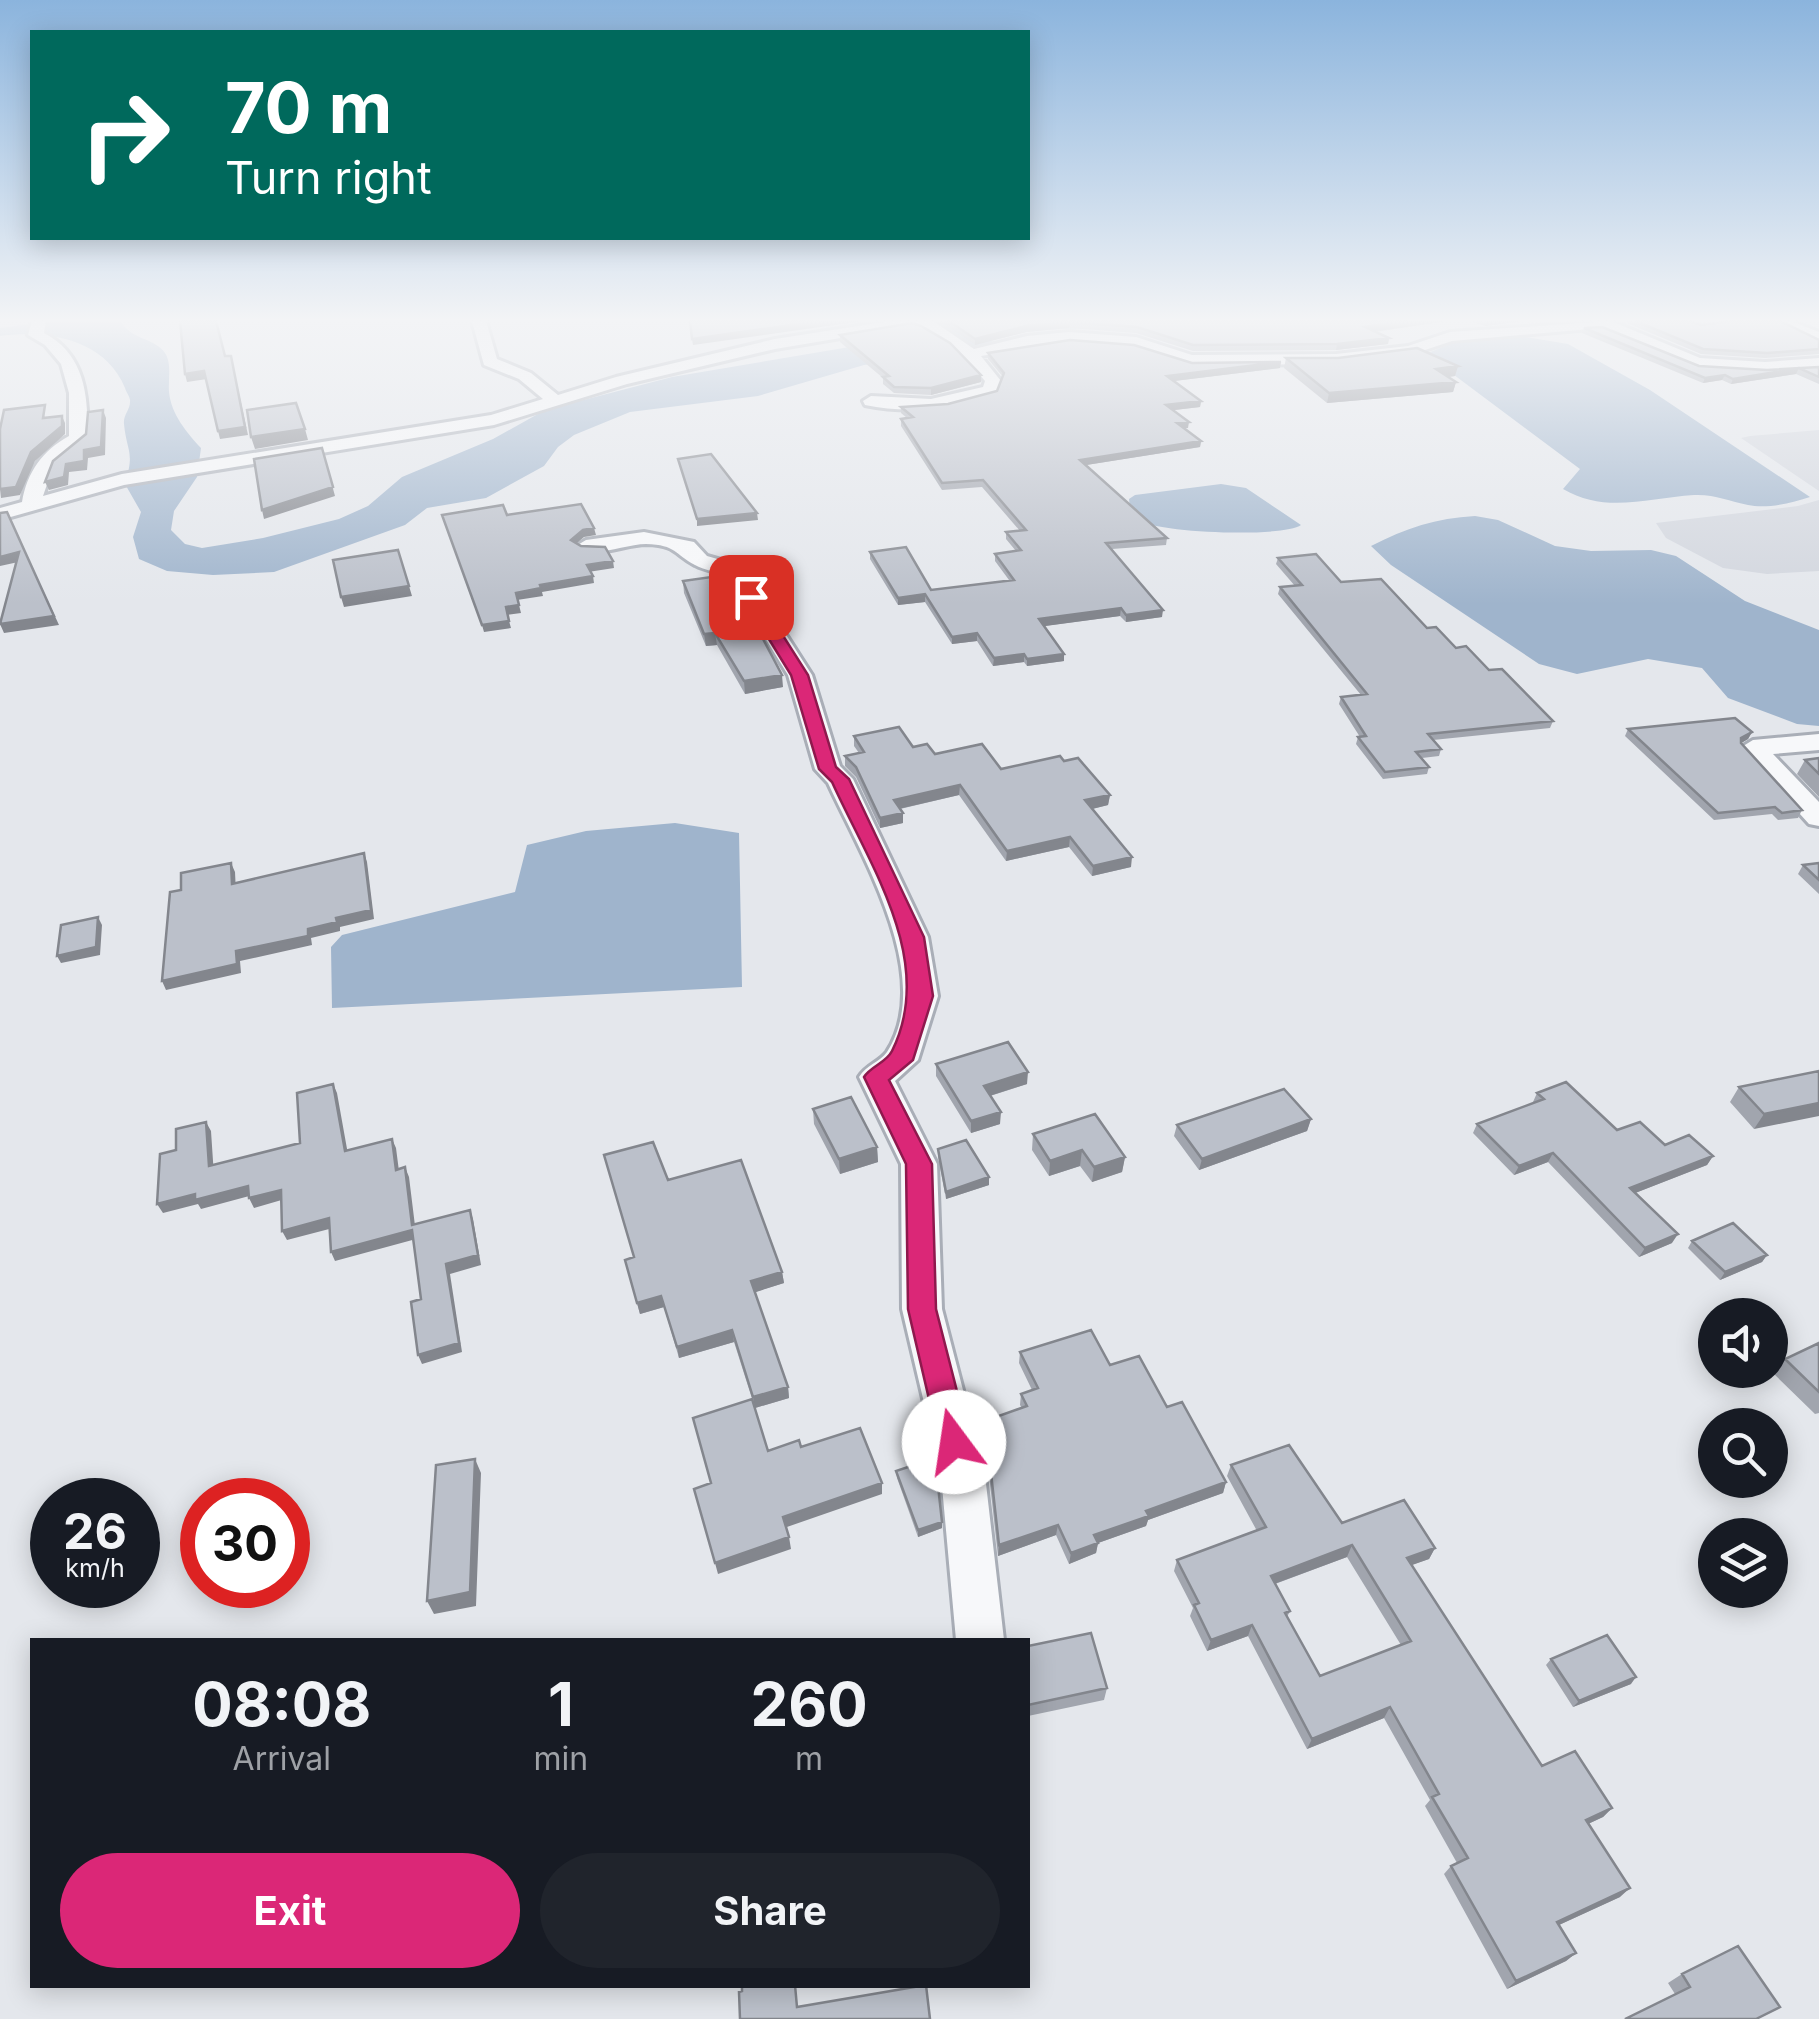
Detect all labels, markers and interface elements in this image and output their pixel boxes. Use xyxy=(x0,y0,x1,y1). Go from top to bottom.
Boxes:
text: 70 m xyxy=(225,65,392,150)
icon: right xyxy=(60,70,190,200)
text: Turn right xyxy=(225,150,432,205)
pin xyxy=(709,555,794,640)
icon: arrive xyxy=(724,570,779,625)
map controls xyxy=(1698,1298,1788,1608)
button: sound xyxy=(1698,1298,1788,1388)
position arrow xyxy=(902,1390,1006,1494)
button: search xyxy=(1698,1408,1788,1498)
speed limit sign: 30 xyxy=(180,1478,310,1608)
text: 26 xyxy=(63,1501,127,1561)
button: layers xyxy=(1698,1518,1788,1608)
text: km/h xyxy=(65,1553,125,1583)
text: 08:08 xyxy=(192,1668,371,1740)
text: 1 xyxy=(548,1668,574,1740)
text: 260 xyxy=(751,1668,868,1740)
text: Arrival xyxy=(233,1739,331,1778)
text: min xyxy=(534,1739,588,1778)
text: m xyxy=(795,1739,823,1778)
button: Exit xyxy=(60,1853,520,1968)
button: Share xyxy=(540,1853,1000,1968)

